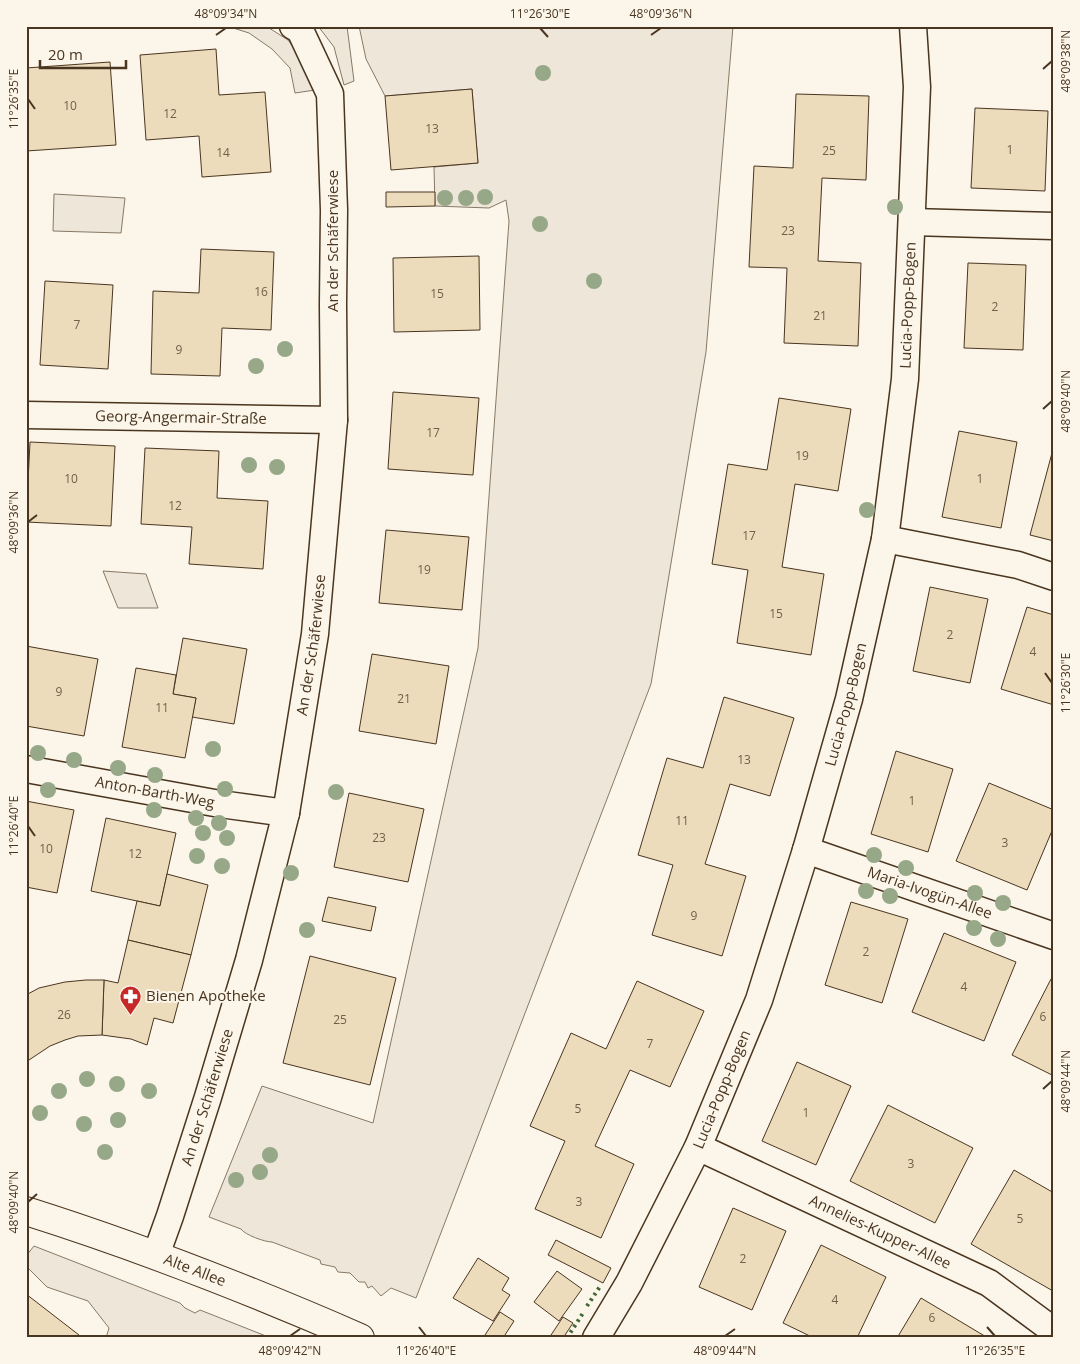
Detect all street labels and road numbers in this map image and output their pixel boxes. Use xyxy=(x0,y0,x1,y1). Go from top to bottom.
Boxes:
street label: An der Schäferwiese xyxy=(322,170,342,312)
street label: Lucia-Popp-Bogen xyxy=(894,241,920,369)
street label: Georg-Angermair-Straße xyxy=(95,405,267,428)
street label: An der Schäferwiese xyxy=(291,573,329,717)
street label: Lucia-Popp-Bogen xyxy=(819,640,870,768)
street label: Anton-Barth-Weg xyxy=(94,771,216,812)
street label: Maria-Ivogün-Allee xyxy=(865,861,995,923)
street label: An der Schäferwiese xyxy=(176,1026,237,1168)
street label: Lucia-Popp-Bogen xyxy=(687,1027,755,1152)
street label: Annelies-Kupper-Allee xyxy=(806,1189,955,1273)
street label: Alte Allee xyxy=(161,1248,229,1290)

